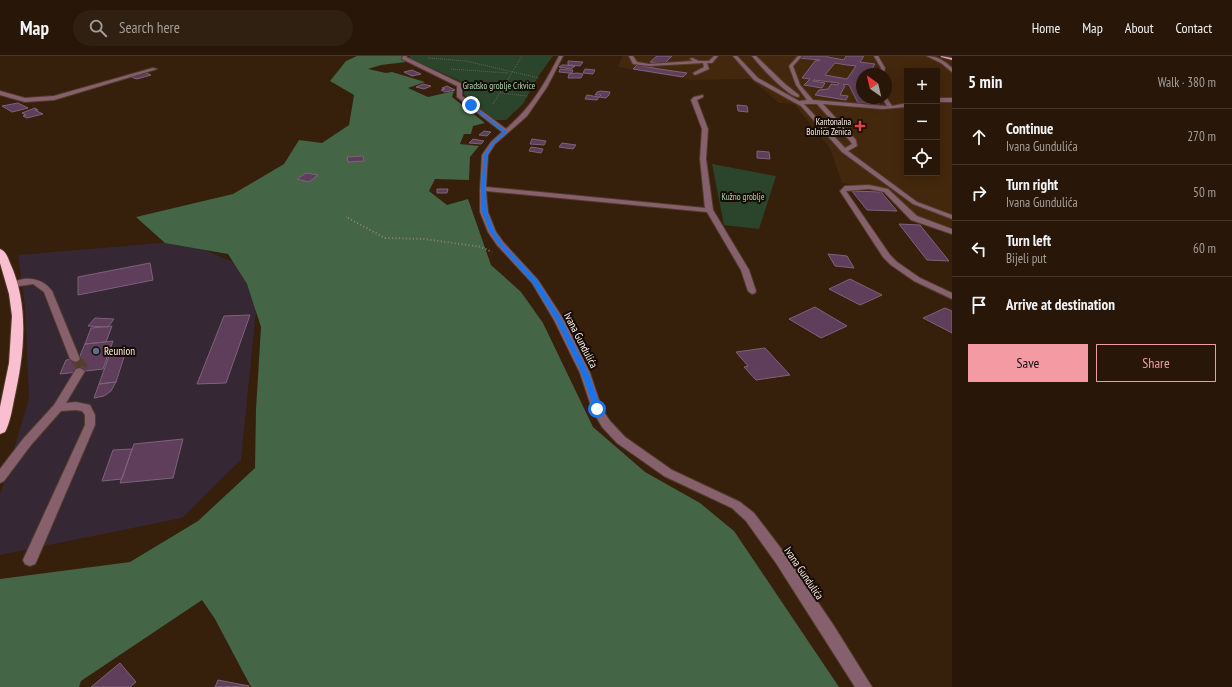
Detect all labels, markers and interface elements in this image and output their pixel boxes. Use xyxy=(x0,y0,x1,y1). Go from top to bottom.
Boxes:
search box xyxy=(73,10,353,46)
text: Map xyxy=(20,16,49,40)
icon: search xyxy=(87,17,109,39)
text: Search here xyxy=(119,18,180,37)
text: Home xyxy=(1032,19,1060,37)
text: Map xyxy=(1082,19,1103,37)
text: About xyxy=(1125,19,1154,37)
text: Contact xyxy=(1176,19,1212,37)
north arrow xyxy=(856,68,892,104)
map controls xyxy=(904,68,940,176)
button: + xyxy=(904,68,940,104)
text: 5 min xyxy=(968,71,1002,93)
text: Walk · 380 m xyxy=(1158,74,1216,91)
park label: Gradsko groblje Crkvice xyxy=(463,80,536,92)
route end xyxy=(462,96,480,114)
button: − xyxy=(904,104,940,140)
place label: Kantonalna Bolnica Zenica xyxy=(806,116,851,137)
text: Continue xyxy=(1006,119,1053,138)
marker: Kantonalna Bolnica Zenica xyxy=(854,120,866,132)
icon: ahead xyxy=(968,126,990,148)
text: 270 m xyxy=(1187,128,1216,145)
text: Ivana Gundulića xyxy=(1006,138,1078,155)
button: locate xyxy=(904,140,940,176)
text: Turn right xyxy=(1006,175,1058,194)
icon: right xyxy=(968,182,990,204)
text: 50 m xyxy=(1193,184,1216,201)
park label: Kužno groblje xyxy=(721,191,765,203)
text: Ivana Gundulića xyxy=(1006,194,1078,211)
text: Turn left xyxy=(1006,231,1051,250)
icon: left xyxy=(968,238,990,260)
text: 60 m xyxy=(1193,240,1216,257)
text: Bijeli put xyxy=(1006,250,1047,267)
icon: arrive xyxy=(968,294,990,316)
text: Arrive at destination xyxy=(1006,295,1115,314)
street label: Ivana Gundulića xyxy=(561,310,601,370)
place label: Reunion xyxy=(104,344,135,358)
button: Save xyxy=(968,344,1088,382)
button: Share xyxy=(1096,344,1216,382)
marker: Reunion xyxy=(91,346,101,356)
route start xyxy=(588,400,606,418)
street label: Ivana Gundulića xyxy=(781,544,827,602)

